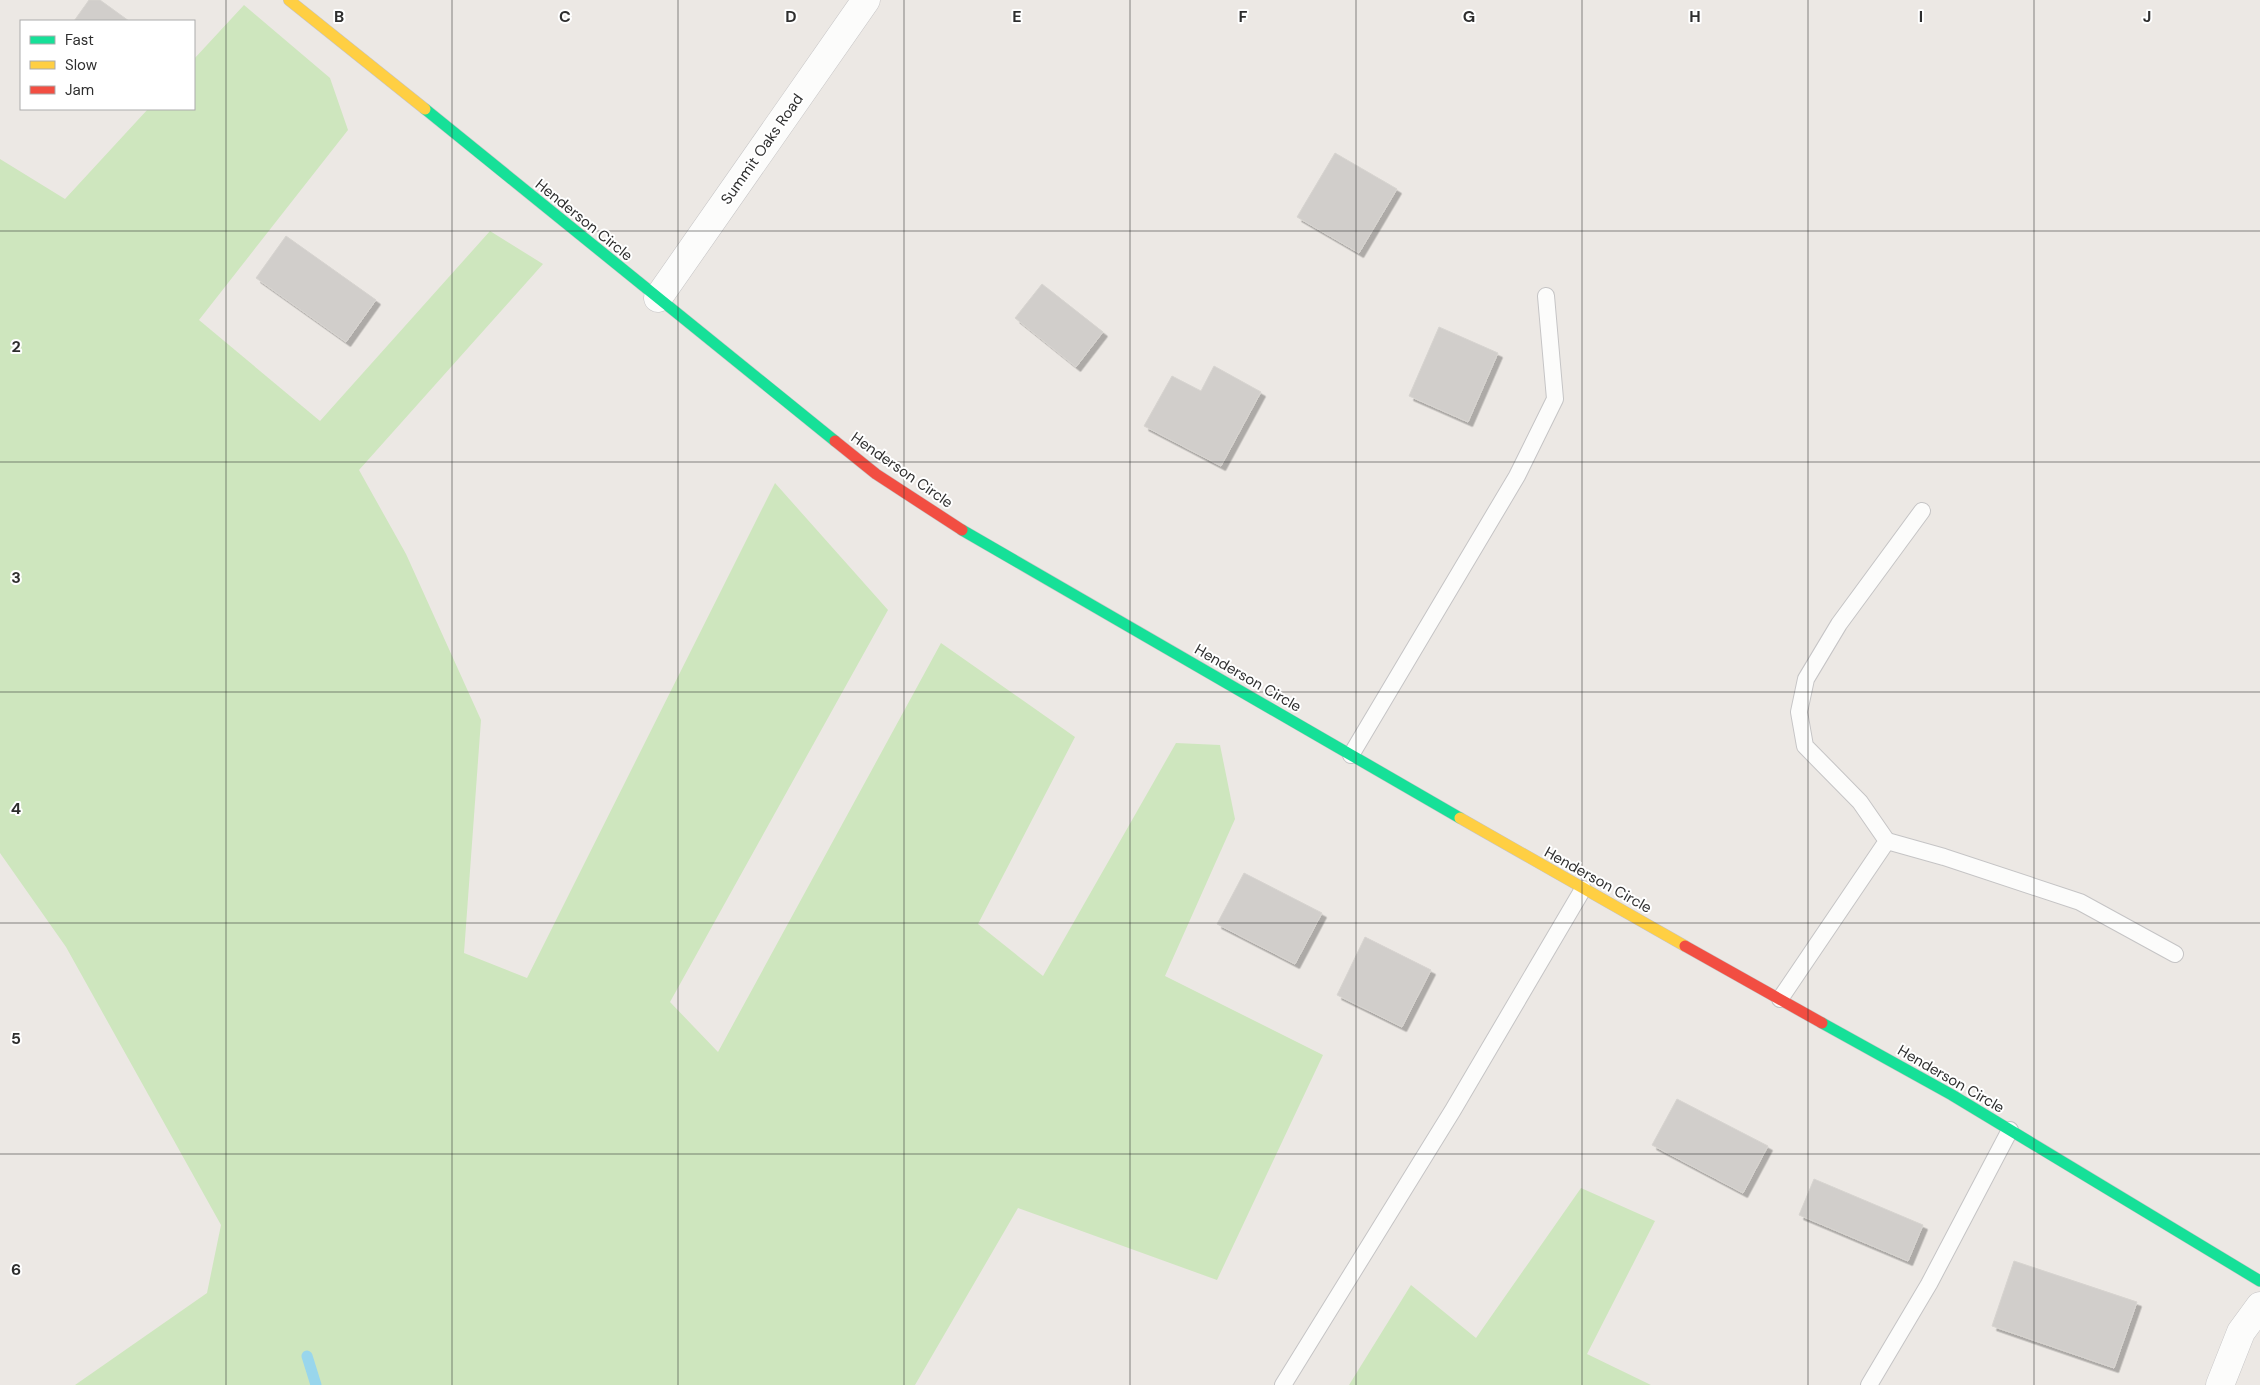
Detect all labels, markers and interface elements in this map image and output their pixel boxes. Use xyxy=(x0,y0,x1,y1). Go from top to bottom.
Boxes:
text: B xyxy=(334,6,344,27)
text: C xyxy=(559,6,571,27)
text: D xyxy=(785,6,797,27)
text: E xyxy=(1012,6,1022,27)
text: F xyxy=(1239,6,1248,27)
text: G xyxy=(1463,6,1475,27)
text: H xyxy=(1689,6,1701,27)
text: I xyxy=(1919,6,1923,27)
text: J xyxy=(2143,6,2151,27)
legend xyxy=(20,20,195,110)
text: Fast xyxy=(65,30,94,50)
text: Slow xyxy=(65,55,98,75)
text: Jam xyxy=(65,80,94,100)
street label: Summit Oaks Road xyxy=(716,90,808,208)
street label: Henderson Circle xyxy=(531,174,637,266)
text: 2 xyxy=(11,336,21,357)
street label: Henderson Circle xyxy=(847,427,957,513)
text: 3 xyxy=(11,567,21,588)
street label: Henderson Circle xyxy=(1191,639,1305,717)
text: 4 xyxy=(11,798,21,819)
street label: Henderson Circle xyxy=(1541,842,1655,918)
text: 5 xyxy=(11,1028,21,1049)
street label: Henderson Circle xyxy=(1894,1040,2008,1118)
text: 6 xyxy=(11,1259,21,1280)

